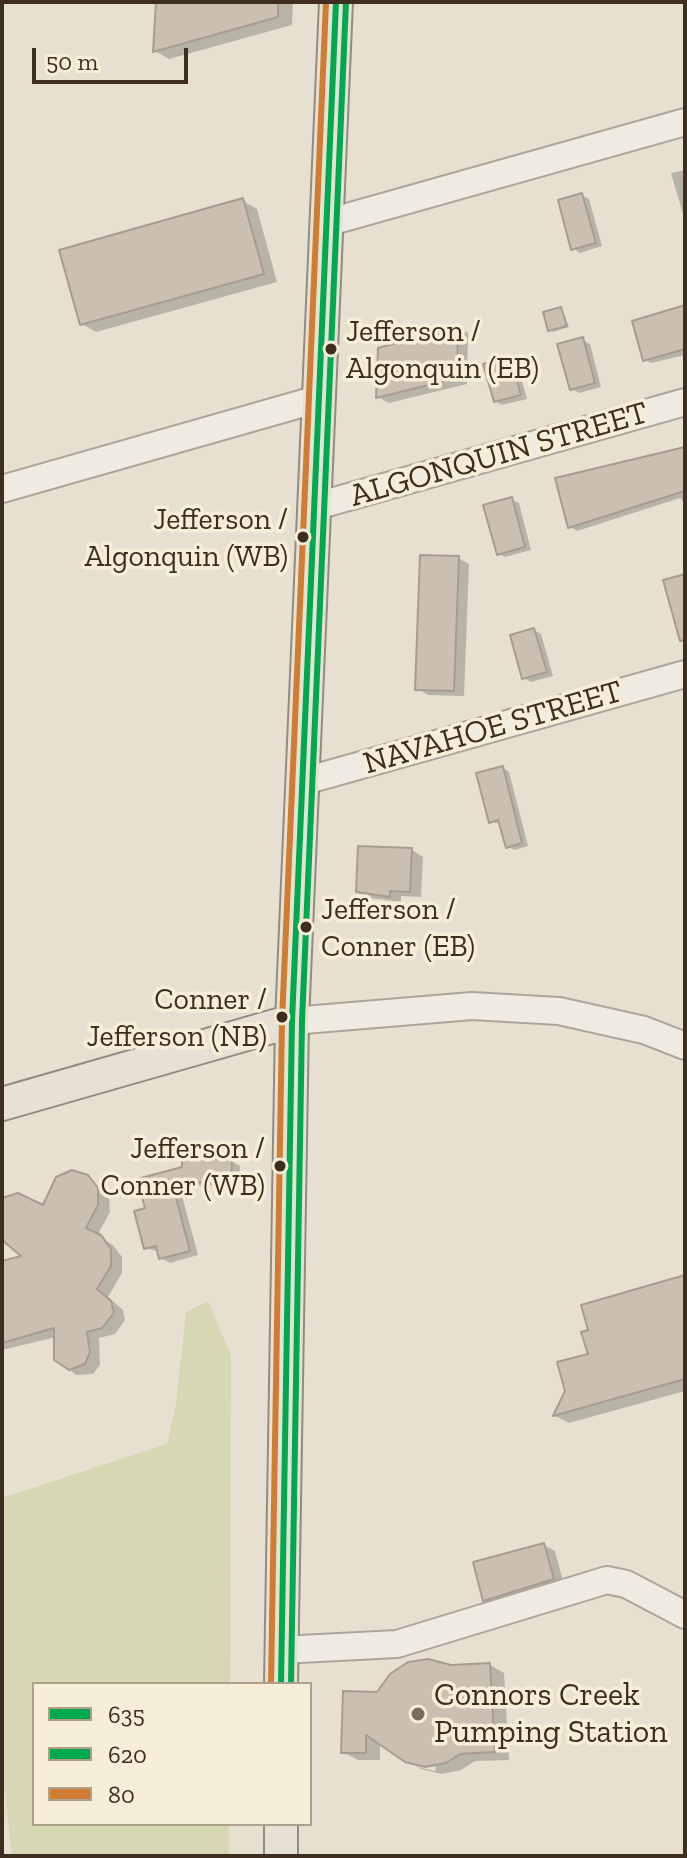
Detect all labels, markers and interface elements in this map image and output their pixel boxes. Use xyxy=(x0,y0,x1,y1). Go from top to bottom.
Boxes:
scale bar xyxy=(36,32,192,82)
text: 50 m xyxy=(46,47,98,76)
place label: Jefferson / Algonquin (EB) xyxy=(346,314,539,384)
marker: Jefferson / Algonquin (EB) xyxy=(323,341,339,357)
street label: ALGONQUIN STREET xyxy=(346,394,652,516)
place label: Jefferson / Algonquin (WB) xyxy=(85,502,288,572)
marker: Jefferson / Algonquin (WB) xyxy=(295,529,311,545)
street label: NAVAHOE STREET xyxy=(359,673,627,783)
place label: Jefferson / Conner (EB) xyxy=(321,892,475,962)
marker: Jefferson / Conner (EB) xyxy=(298,919,314,935)
place label: Conner / Jefferson (NB) xyxy=(87,982,267,1052)
marker: Conner / Jefferson (NB) xyxy=(274,1009,290,1025)
place label: Jefferson / Conner (WB) xyxy=(101,1131,265,1202)
marker: Jefferson / Conner (WB) xyxy=(272,1158,288,1174)
place label: Connors Creek Pumping Station xyxy=(434,1677,668,1752)
legend xyxy=(32,1682,312,1826)
text: 635 xyxy=(108,1700,145,1729)
marker: Connors Creek Pumping Station xyxy=(409,1705,427,1723)
text: 620 xyxy=(108,1740,147,1769)
text: 80 xyxy=(108,1780,135,1809)

